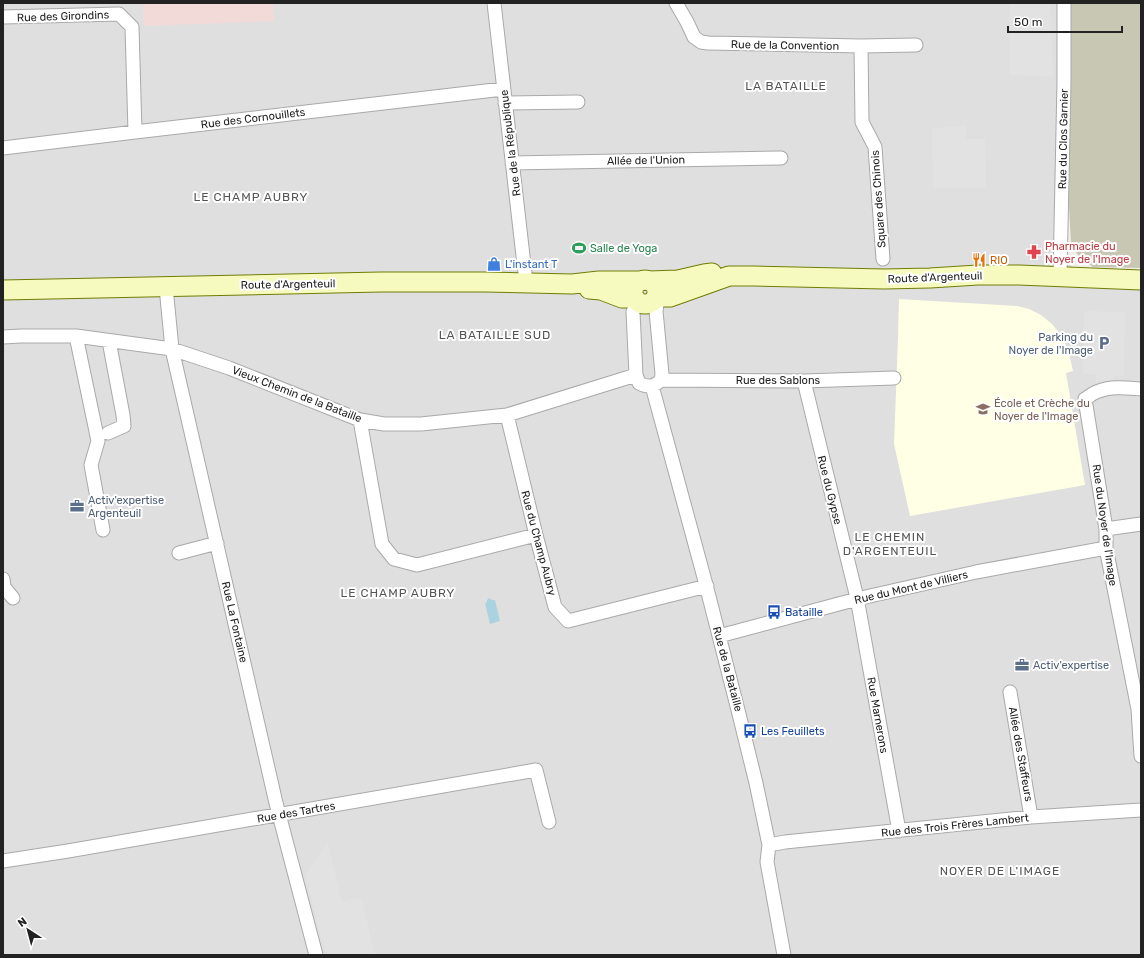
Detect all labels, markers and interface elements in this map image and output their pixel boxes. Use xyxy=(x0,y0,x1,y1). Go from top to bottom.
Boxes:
street label: Rue des Girondins xyxy=(17,8,110,25)
scale bar xyxy=(1008,8,1122,34)
text: 50 m xyxy=(1014,15,1042,29)
street label: Rue de la Convention xyxy=(731,38,839,53)
district label: LA BATAILLE xyxy=(745,79,827,93)
street label: Rue du Clos Garnier xyxy=(1056,88,1071,189)
street label: Rue de la République xyxy=(498,89,523,197)
street label: Rue des Cornouillets xyxy=(200,106,306,131)
street label: Square des Chinois xyxy=(869,149,888,248)
street label: Allée de l'Union xyxy=(607,153,685,168)
district label: LE CHAMP AUBRY xyxy=(194,190,308,204)
sports icon: Salle de Yoga xyxy=(571,240,587,256)
place label: Pharmacie du Noyer de l'Image xyxy=(1045,240,1129,266)
place label: Salle de Yoga xyxy=(590,242,657,255)
pharmacy icon: Pharmacie du Noyer de l'Image xyxy=(1026,244,1042,260)
restaurant icon: RIO xyxy=(971,252,987,268)
place label: RIO xyxy=(990,254,1008,267)
shop icon: L'instant T xyxy=(486,256,502,272)
place label: L'instant T xyxy=(505,258,558,271)
street label: Route d'Argenteuil xyxy=(888,269,983,286)
street label: Route d'Argenteuil xyxy=(241,277,335,292)
district label: LA BATAILLE SUD xyxy=(439,328,551,342)
place label: Parking du Noyer de l'Image xyxy=(1009,331,1093,357)
parking icon: Parking du Noyer de l'Image xyxy=(1096,335,1112,351)
street label: Vieux Chemin de la Bataille xyxy=(230,364,364,425)
street label: Rue des Sablons xyxy=(736,374,821,387)
place label: École et Crèche du Noyer de l'Image xyxy=(994,397,1090,423)
school or university icon: École et Crèche du Noyer de l'Image xyxy=(975,401,991,417)
street label: Rue du Gypse xyxy=(815,454,844,526)
street label: Rue du Noyer de l'Image xyxy=(1090,463,1120,587)
street label: Rue du Champ Aubry xyxy=(518,489,559,597)
place label: Activ'expertise Argenteuil xyxy=(88,494,164,520)
office icon: Activ'expertise Argenteuil xyxy=(69,498,85,514)
district label: LE CHEMIN D'ARGENTEUIL xyxy=(843,530,937,558)
street label: Rue du Mont de Villiers xyxy=(853,568,969,607)
street label: Rue La Fontaine xyxy=(219,580,250,664)
district label: LE CHAMP AUBRY xyxy=(341,586,455,600)
bus stop icon: Bataille xyxy=(766,604,782,620)
place label: Bataille xyxy=(785,606,823,619)
street label: Rue de la Bataille xyxy=(710,625,745,713)
office icon: Activ'expertise xyxy=(1014,657,1030,673)
place label: Activ'expertise xyxy=(1033,659,1109,672)
street label: Rue Marnerons xyxy=(864,676,891,755)
street label: Allée des Staffeurs xyxy=(1006,706,1035,803)
bus stop icon: Les Feuillets xyxy=(742,723,758,739)
place label: Les Feuillets xyxy=(761,725,825,738)
street label: Rue des Tartres xyxy=(256,799,337,826)
street label: Rue des Trois Frères Lambert xyxy=(881,811,1030,840)
district label: NOYER DE L'IMAGE xyxy=(940,864,1060,878)
north arrow xyxy=(8,910,48,950)
text: N xyxy=(15,915,30,930)

